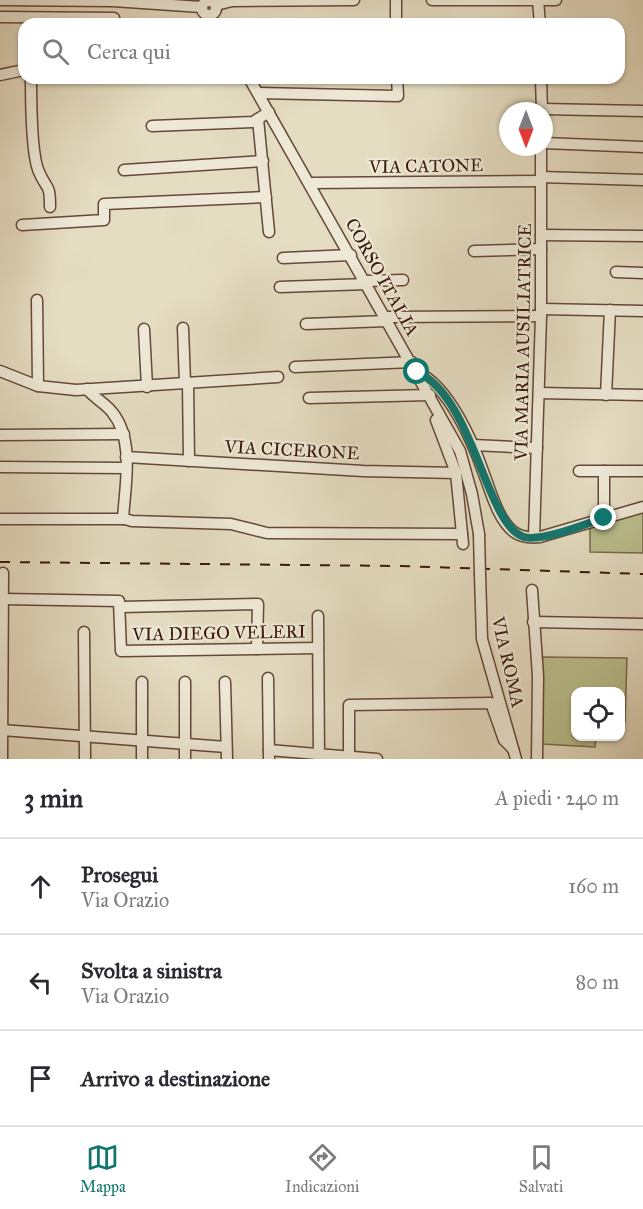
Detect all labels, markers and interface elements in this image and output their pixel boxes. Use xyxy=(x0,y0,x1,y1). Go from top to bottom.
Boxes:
search box xyxy=(18,18,625,84)
icon: search xyxy=(39,35,72,68)
text: Cerca qui xyxy=(87,38,171,65)
north arrow xyxy=(499,102,553,156)
street label: VIA CATONE xyxy=(368,154,483,178)
street label: CORSO ITALIA xyxy=(341,214,423,340)
street label: VIA MARIA AUSILIATRICE xyxy=(510,223,536,462)
route start xyxy=(403,358,429,384)
street label: VIA CICERONE xyxy=(223,435,360,465)
route end xyxy=(590,504,616,530)
street label: VIA ROMA xyxy=(487,613,529,710)
street label: VIA DIEGO VELERI xyxy=(131,620,306,646)
map controls xyxy=(571,687,625,741)
button: locate xyxy=(571,687,625,741)
text: 3 min xyxy=(24,782,83,814)
text: A piedi · 240 m xyxy=(495,786,619,810)
text: Prosegui xyxy=(81,861,158,888)
icon: ahead xyxy=(24,870,57,903)
text: 160 m xyxy=(568,874,619,898)
text: Via Orazio xyxy=(81,888,169,912)
text: Svolta a sinistra xyxy=(81,957,222,984)
icon: left xyxy=(24,966,57,999)
text: 80 m xyxy=(576,970,619,994)
text: Via Orazio xyxy=(81,984,169,1008)
icon: arrive xyxy=(24,1062,57,1095)
text: Arrivo a destinazione xyxy=(81,1065,270,1092)
tab: Mappa xyxy=(80,1141,126,1196)
tab: Indicazioni xyxy=(285,1141,359,1196)
tab: Salvati xyxy=(519,1141,563,1196)

